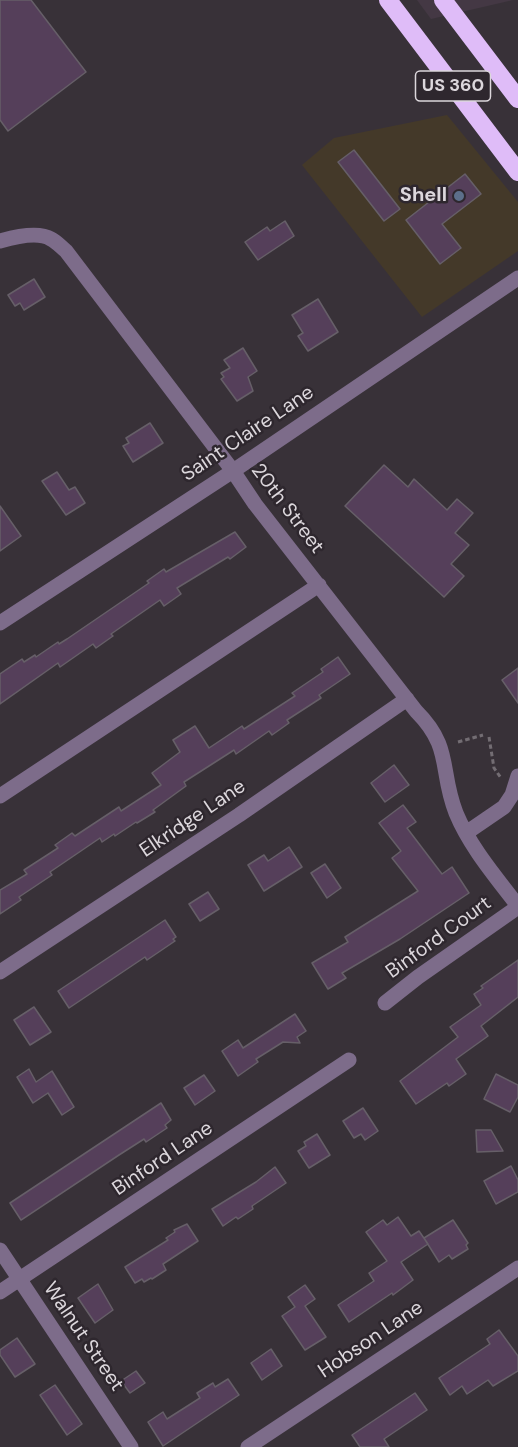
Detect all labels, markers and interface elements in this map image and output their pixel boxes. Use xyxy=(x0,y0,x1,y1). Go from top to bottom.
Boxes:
road number: US 360 xyxy=(416,71,490,101)
place label: Shell xyxy=(400,184,447,208)
marker: Shell xyxy=(452,189,466,203)
street label: Saint Claire Lane xyxy=(177,381,319,487)
street label: 20th Street xyxy=(245,459,329,559)
street label: Elkridge Lane xyxy=(136,775,250,863)
street label: Binford Court xyxy=(382,892,496,984)
street label: Binford Lane xyxy=(108,1117,218,1201)
street label: Walnut Street xyxy=(38,1278,128,1396)
street label: Hobson Lane xyxy=(314,1296,428,1384)

